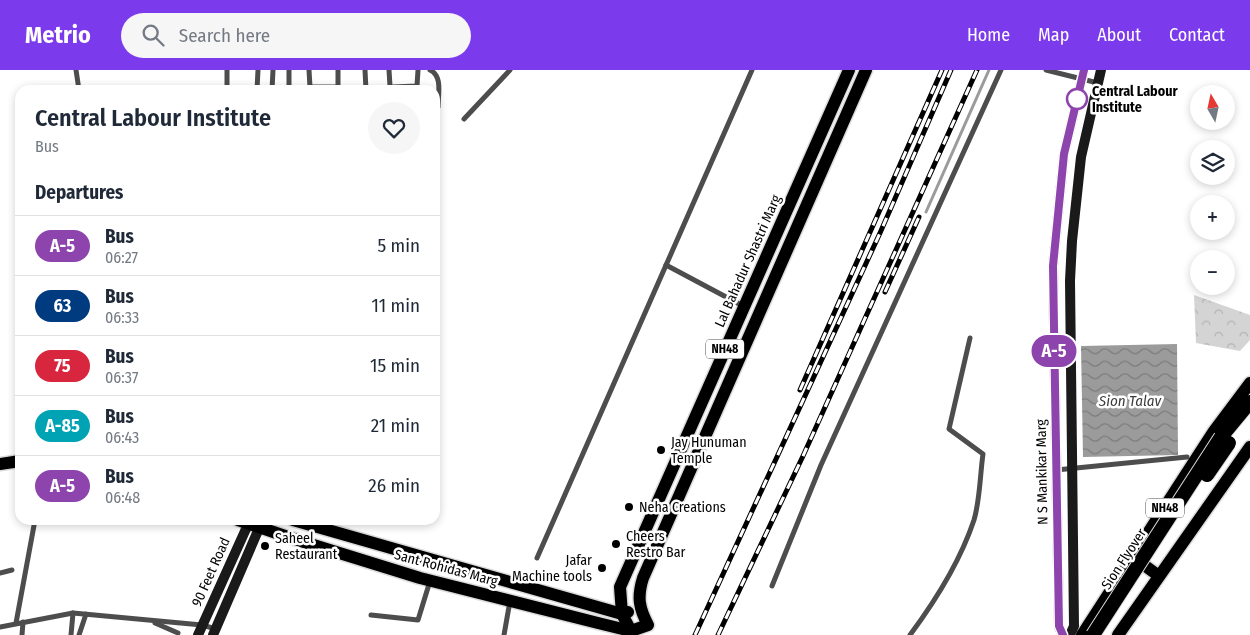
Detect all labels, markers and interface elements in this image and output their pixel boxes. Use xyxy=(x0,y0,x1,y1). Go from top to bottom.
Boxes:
search box xyxy=(121,13,471,58)
text: Metrio xyxy=(25,21,91,49)
icon: search xyxy=(139,21,167,49)
text: Search here xyxy=(179,24,270,47)
text: Home xyxy=(967,24,1010,46)
text: Map xyxy=(1038,24,1069,46)
text: About xyxy=(1097,24,1141,46)
text: Contact xyxy=(1169,24,1225,46)
place label: Central Labour Institute xyxy=(1092,83,1178,116)
north arrow xyxy=(1190,85,1235,130)
map controls xyxy=(1190,85,1235,295)
marker: Central Labour Institute xyxy=(1066,88,1088,110)
button: heart xyxy=(368,102,420,154)
text: Central Labour Institute xyxy=(35,104,271,132)
text: Bus xyxy=(35,137,59,156)
button: layers xyxy=(1190,140,1235,185)
text: Departures xyxy=(35,181,123,204)
street label: Lal Bahadur Shastri Marg xyxy=(711,192,785,330)
button: + xyxy=(1190,195,1235,240)
text: Bus xyxy=(105,225,134,248)
text: 5 min xyxy=(377,234,420,257)
text: A-5 xyxy=(50,235,75,257)
text: 06:27 xyxy=(105,248,138,267)
button: − xyxy=(1190,250,1235,295)
text: Bus xyxy=(105,285,134,308)
text: 11 min xyxy=(372,294,420,317)
text: 63 xyxy=(54,295,71,317)
text: 06:33 xyxy=(105,308,139,327)
line badge: A-5 xyxy=(1025,335,1083,367)
road number: NH48 xyxy=(706,340,744,358)
text: A-5 xyxy=(1041,340,1067,362)
text: Bus xyxy=(105,345,134,368)
text: 15 min xyxy=(370,354,420,377)
text: 75 xyxy=(54,355,71,377)
text: 06:37 xyxy=(105,368,138,387)
water label: Sion Talav xyxy=(1098,392,1163,410)
text: Bus xyxy=(105,405,134,428)
text: 21 min xyxy=(371,414,420,437)
text: A-85 xyxy=(45,415,80,437)
street label: N S Mankikar Marg xyxy=(1033,419,1051,525)
text: 06:43 xyxy=(105,428,139,447)
place label: Jay Hunuman Temple xyxy=(671,434,747,467)
marker: Jay Hunuman Temple xyxy=(655,444,667,456)
text: Bus xyxy=(105,465,134,488)
text: 26 min xyxy=(368,474,420,497)
text: A-5 xyxy=(50,475,75,497)
text: 06:48 xyxy=(105,488,140,507)
road number: NH48 xyxy=(1146,498,1184,518)
place label: Neha Creations xyxy=(639,499,726,516)
marker: Neha Creations xyxy=(623,501,635,513)
street label: Sion Flyover xyxy=(1098,525,1150,593)
place label: Cheers Restro Bar xyxy=(626,528,686,561)
place label: Saheel Restaurant xyxy=(275,530,338,563)
street label: 90 Feet Road xyxy=(188,535,234,609)
marker: Cheers Restro Bar xyxy=(610,538,622,550)
marker: Saheel Restaurant xyxy=(259,540,271,552)
street label: Sant Rohidas Marg xyxy=(392,546,500,590)
place label: Jafar Machine tools xyxy=(512,552,592,585)
marker: Jafar Machine tools xyxy=(596,562,608,574)

